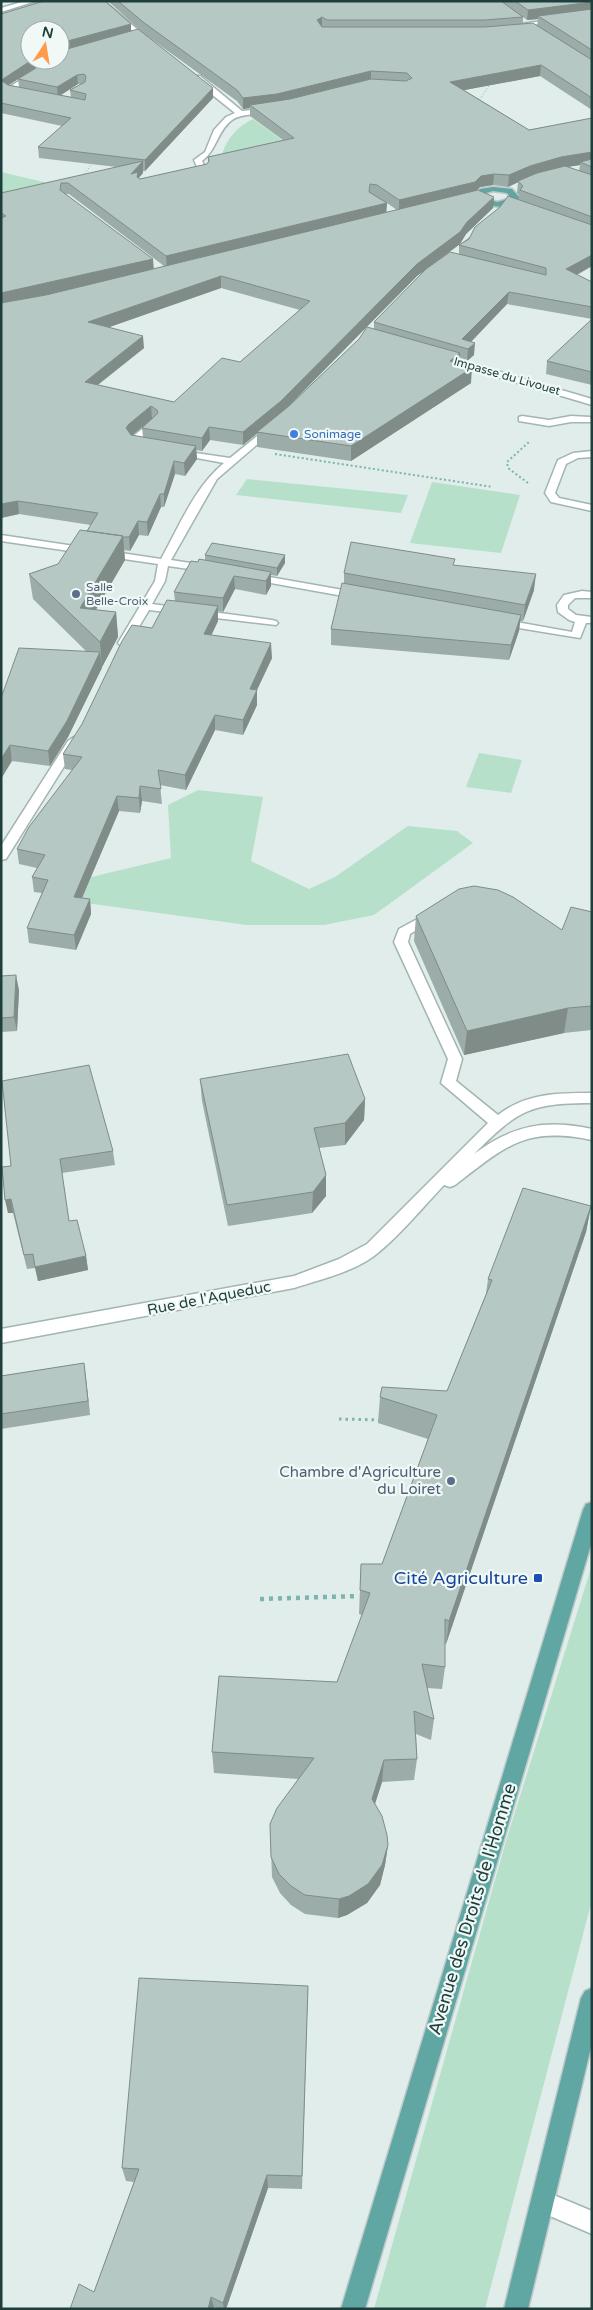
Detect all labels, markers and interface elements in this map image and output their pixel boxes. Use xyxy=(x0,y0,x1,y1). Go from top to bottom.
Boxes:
north arrow xyxy=(20,20,70,70)
text: N xyxy=(40,23,55,42)
street label: Impasse du Livouet xyxy=(452,354,562,398)
place label: Sonimage xyxy=(304,427,361,441)
marker: Sonimage xyxy=(288,428,300,440)
place label: Salle Belle-Croix xyxy=(86,580,148,608)
marker: Salle Belle-Croix xyxy=(70,588,82,600)
street label: Rue de l'Aqueduc xyxy=(146,1277,272,1319)
place label: Chambre d'Agriculture du Loiret xyxy=(279,1463,441,1498)
marker: Chambre d'Agriculture du Loiret xyxy=(445,1475,457,1487)
place label: Cité Agriculture xyxy=(394,1567,528,1589)
marker: Cité Agriculture xyxy=(532,1572,544,1584)
street label: Avenue des Droits de l'Homme xyxy=(423,1781,521,2037)

